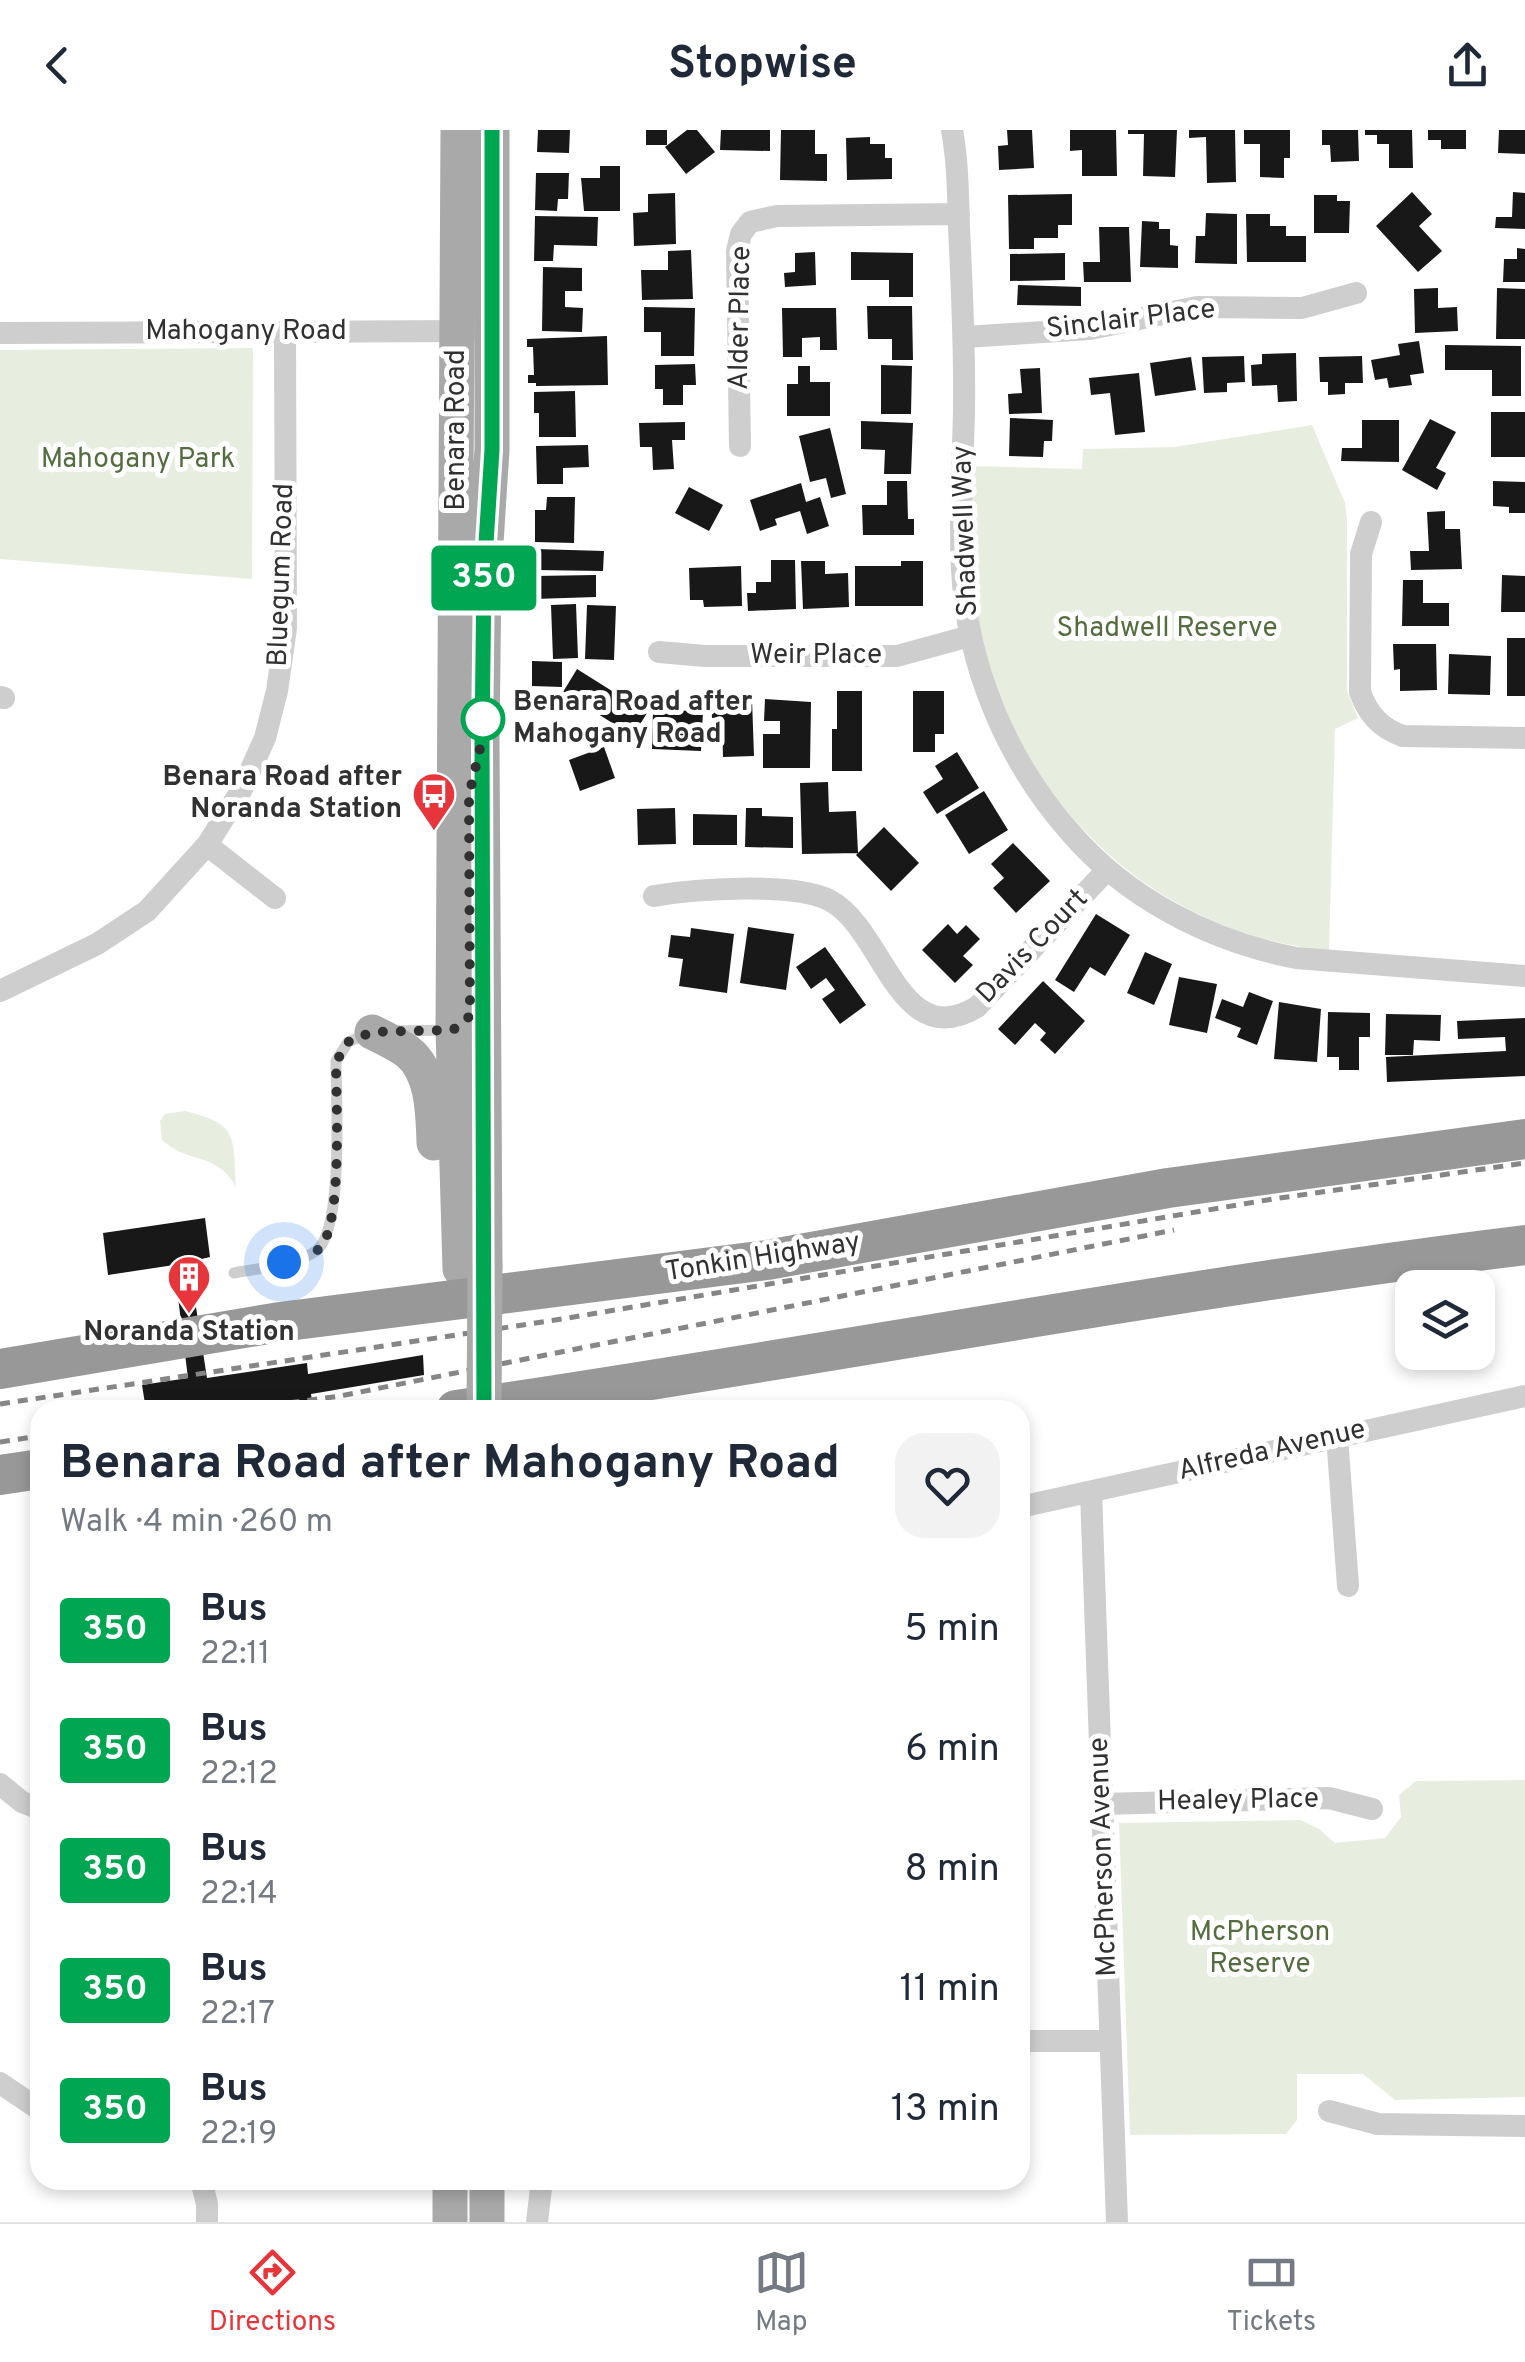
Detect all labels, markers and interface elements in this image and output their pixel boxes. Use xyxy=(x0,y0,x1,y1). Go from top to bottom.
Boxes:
text: Stopwise xyxy=(668,37,857,94)
icon: back xyxy=(30,38,85,93)
icon: share xyxy=(1440,38,1495,93)
street label: Alder Place xyxy=(722,246,760,390)
street label: Sinclair Place xyxy=(1044,292,1218,348)
street label: Mahogany Road xyxy=(145,314,347,350)
street label: Benara Road xyxy=(439,349,475,511)
park label: Mahogany Park xyxy=(41,442,235,478)
street label: Shadwell Way xyxy=(945,445,987,617)
street label: Bluegum Road xyxy=(261,483,303,667)
line badge: 350 xyxy=(426,546,542,610)
text: 350 xyxy=(451,556,517,600)
park label: Shadwell Reserve xyxy=(1057,611,1277,647)
street label: Weir Place xyxy=(750,638,882,674)
place label: Benara Road after Mahogany Road xyxy=(513,685,753,753)
marker: Benara Road after Mahogany Road xyxy=(462,698,504,740)
place label: Benara Road after Noranda Station xyxy=(163,760,402,828)
bus stop icon: Benara Road after Noranda Station xyxy=(411,771,457,832)
street label: Davis Court xyxy=(969,882,1097,1012)
street label: Tonkin Highway xyxy=(663,1225,863,1291)
your location xyxy=(259,1237,309,1287)
building icon: Noranda Station xyxy=(166,1254,212,1315)
map controls xyxy=(1395,1270,1495,1370)
button: layers xyxy=(1395,1270,1495,1370)
place label: Noranda Station xyxy=(83,1315,295,1351)
street label: Alfreda Avenue xyxy=(1175,1412,1369,1490)
button: heart xyxy=(895,1433,1000,1538)
text: Benara Road after Mahogany Road xyxy=(60,1435,840,1495)
text: Walk · 4 min · 260 m xyxy=(60,1503,333,1543)
text: Bus xyxy=(200,1586,267,1635)
text: 5 min xyxy=(904,1606,1000,1655)
text: 350 xyxy=(82,1608,148,1652)
text: 22:11 xyxy=(200,1635,270,1675)
text: Bus xyxy=(200,1706,267,1755)
text: 6 min xyxy=(905,1726,1000,1775)
text: 350 xyxy=(82,1728,148,1772)
street label: McPherson Avenue xyxy=(1082,1737,1126,1977)
text: 22:12 xyxy=(200,1755,278,1795)
street label: Healey Place xyxy=(1157,1782,1319,1820)
text: Bus xyxy=(200,1826,267,1875)
text: 8 min xyxy=(905,1846,1000,1895)
text: 350 xyxy=(82,1848,148,1892)
text: 22:14 xyxy=(200,1875,278,1915)
park label: McPherson Reserve xyxy=(1190,1915,1330,1983)
text: Bus xyxy=(200,1946,267,1995)
text: 11 min xyxy=(899,1966,1000,2015)
text: 350 xyxy=(82,1968,148,2012)
text: 22:17 xyxy=(200,1995,275,2035)
text: Bus xyxy=(200,2066,267,2115)
text: 13 min xyxy=(891,2086,1000,2135)
text: 350 xyxy=(82,2088,148,2132)
text: 22:19 xyxy=(200,2115,277,2155)
tab: Directions xyxy=(209,2245,336,2341)
tab: Map xyxy=(754,2245,809,2341)
tab: Tickets xyxy=(1226,2245,1316,2341)

